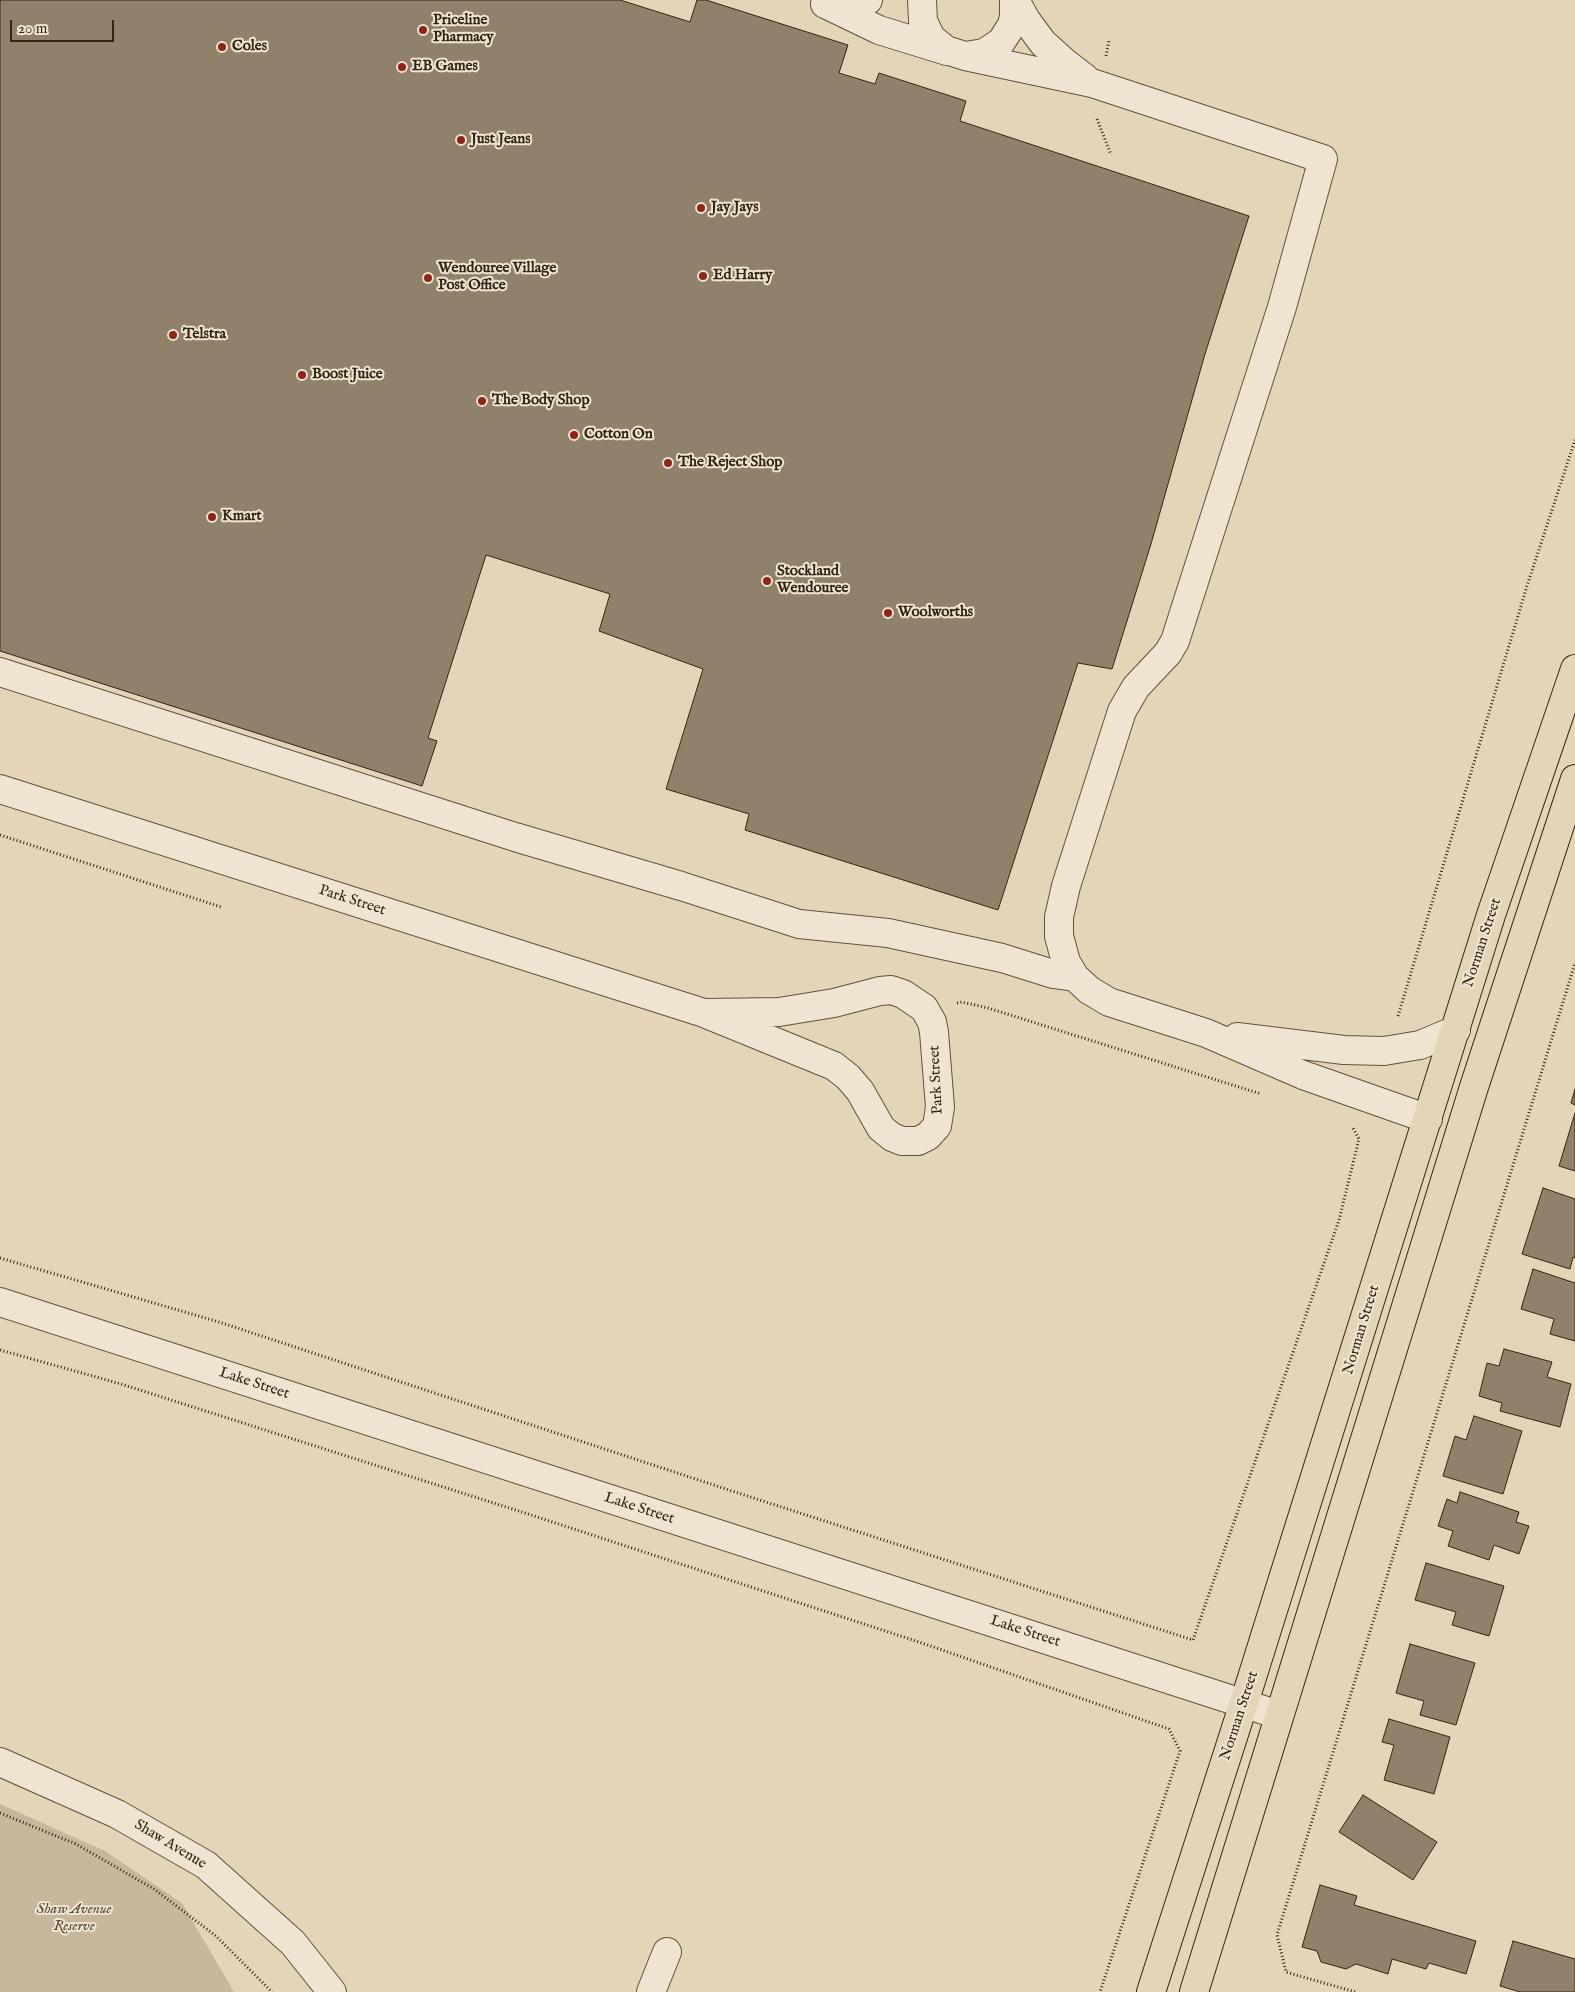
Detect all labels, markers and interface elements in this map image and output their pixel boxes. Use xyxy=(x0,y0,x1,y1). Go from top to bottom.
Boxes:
scale bar xyxy=(12,10,116,42)
place label: Priceline Pharmacy xyxy=(433,12,494,47)
text: 20 m xyxy=(18,19,47,38)
marker: Priceline Pharmacy xyxy=(417,24,429,36)
place label: Coles xyxy=(232,38,267,56)
marker: Coles xyxy=(216,41,228,53)
place label: EB Games xyxy=(412,58,478,76)
marker: EB Games xyxy=(396,61,408,73)
place label: Just Jeans xyxy=(471,131,531,149)
marker: Just Jeans xyxy=(455,134,467,146)
place label: Jay Jays xyxy=(711,199,758,217)
marker: Jay Jays xyxy=(695,202,707,214)
place label: Wendouree Village Post Office xyxy=(438,260,556,295)
place label: Ed Harry xyxy=(713,267,772,285)
marker: Ed Harry xyxy=(697,270,709,282)
marker: Wendouree Village Post Office xyxy=(422,272,434,284)
place label: Telstra xyxy=(183,326,226,344)
marker: Telstra xyxy=(167,329,179,341)
place label: Boost Juice xyxy=(312,366,383,384)
marker: Boost Juice xyxy=(296,369,308,381)
place label: The Body Shop xyxy=(492,392,590,410)
marker: The Body Shop xyxy=(476,395,488,407)
place label: Cotton On xyxy=(584,426,653,444)
marker: Cotton On xyxy=(568,429,580,441)
place label: The Reject Shop xyxy=(678,454,782,472)
marker: The Reject Shop xyxy=(662,457,674,469)
place label: Kmart xyxy=(222,508,262,526)
marker: Kmart xyxy=(206,511,218,523)
place label: Stockland Wendouree xyxy=(777,563,849,598)
marker: Stockland Wendouree xyxy=(761,575,773,587)
place label: Woolworths xyxy=(898,604,973,622)
marker: Woolworths xyxy=(882,607,894,619)
street label: Park Street xyxy=(316,882,388,920)
street label: Norman Street xyxy=(1460,896,1506,990)
street label: Park Street xyxy=(926,1045,948,1115)
street label: Norman Street xyxy=(1340,1283,1384,1377)
street label: Lake Street xyxy=(217,1364,291,1404)
street label: Lake Street xyxy=(602,1489,676,1529)
street label: Lake Street xyxy=(988,1612,1062,1652)
street label: Norman Street xyxy=(1217,1669,1263,1763)
street label: Shaw Avenue xyxy=(131,1816,209,1874)
park label: Shaw Avenue Reserve xyxy=(36,1901,112,1936)

